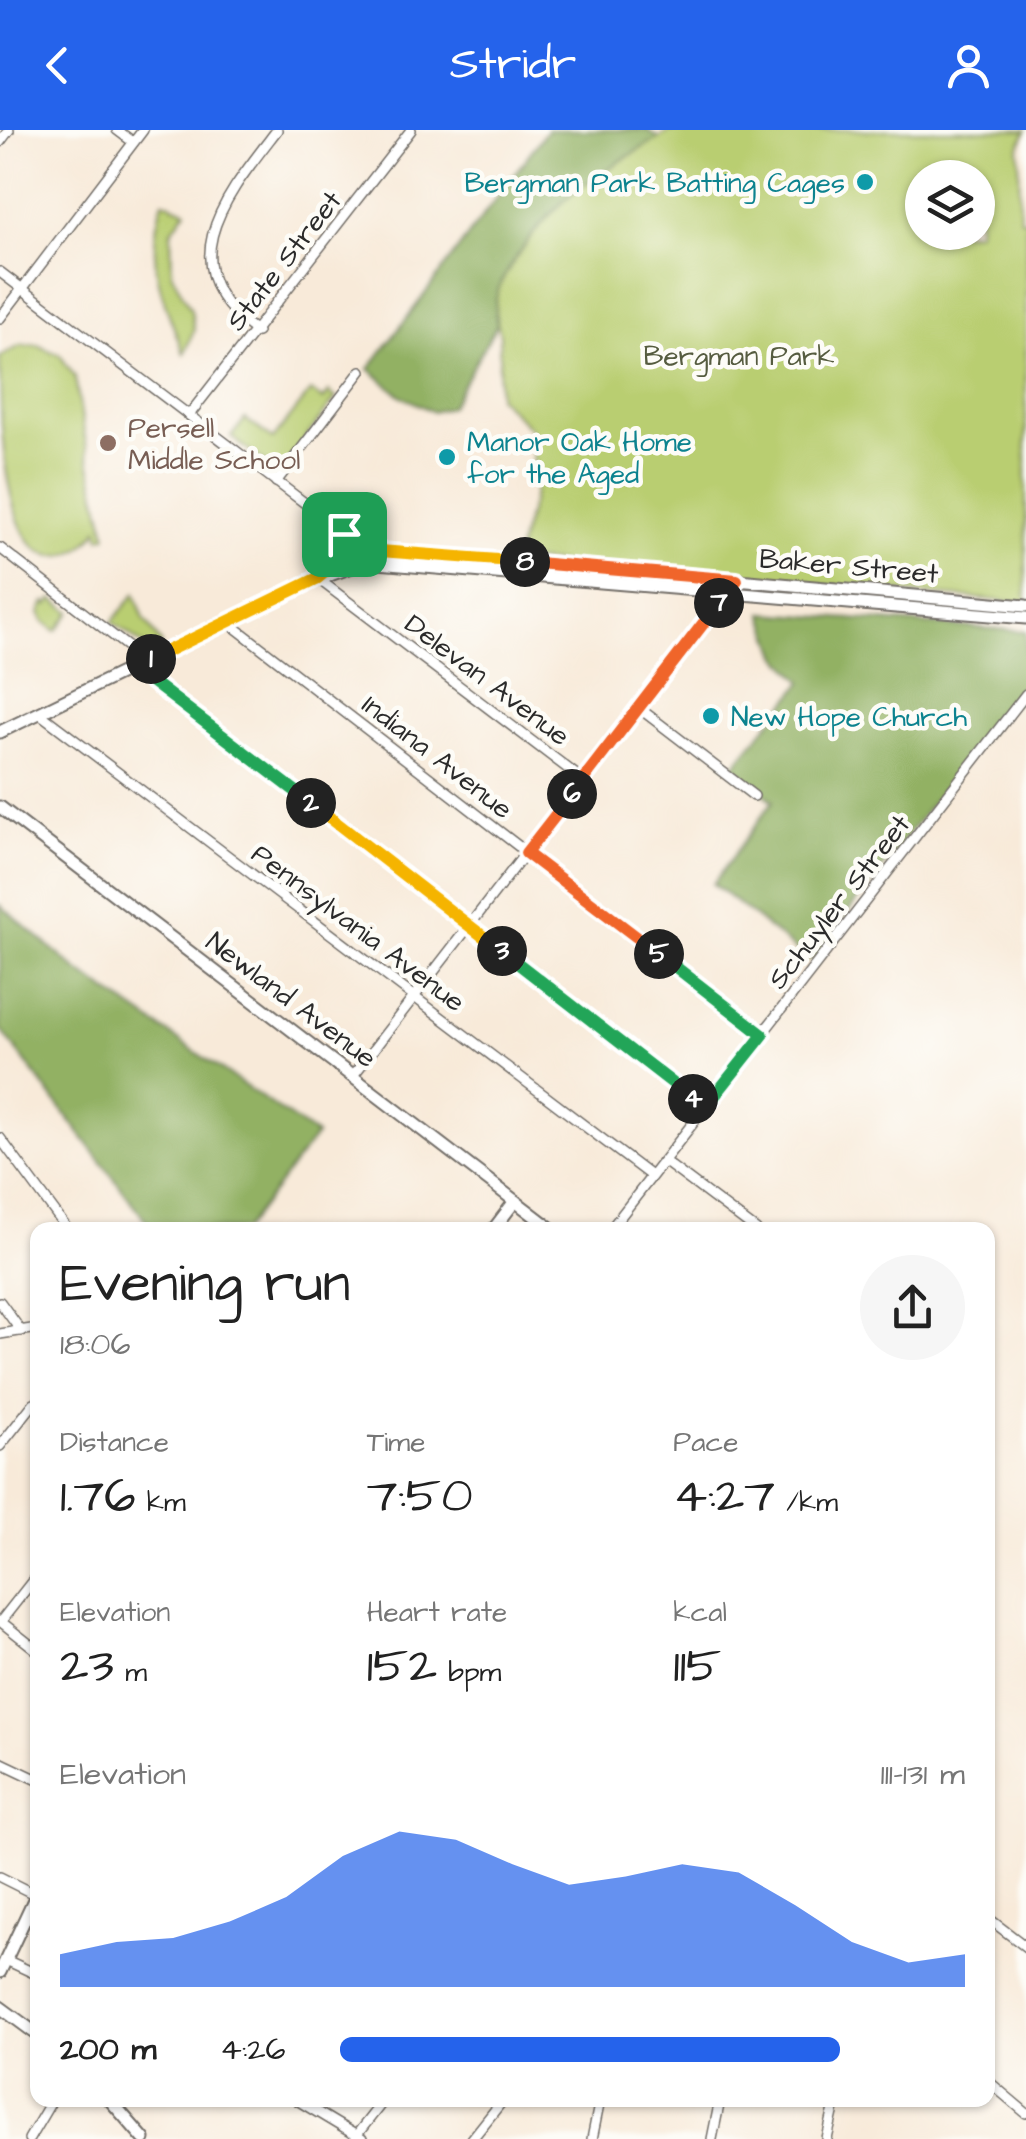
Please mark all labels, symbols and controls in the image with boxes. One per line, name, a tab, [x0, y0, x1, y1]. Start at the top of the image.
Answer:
text: Stridr	[450, 34, 576, 96]
icon: back	[30, 38, 85, 93]
icon: person	[941, 38, 996, 93]
map controls	[905, 160, 995, 250]
button: layers	[905, 160, 995, 250]
place label: Bergman Park Batting Cages	[464, 164, 845, 204]
marker: Bergman Park Batting Cages	[854, 171, 876, 193]
street label: State Street	[217, 182, 352, 339]
park label: Bergman Park	[644, 337, 834, 377]
place label: Persell Middle School	[128, 409, 300, 480]
place label: Manor Oak Home for the Aged	[467, 423, 692, 495]
marker: Persell Middle School	[97, 432, 119, 454]
marker: Manor Oak Home for the Aged	[436, 446, 458, 468]
pin	[302, 492, 387, 577]
icon: arrive	[317, 507, 372, 562]
pin: 8	[500, 537, 550, 587]
street label: Baker Street	[758, 539, 941, 594]
text: 8	[516, 542, 534, 581]
pin: 7	[694, 578, 744, 628]
text: 7	[710, 583, 728, 622]
street label: Delevan Avenue	[396, 605, 578, 755]
pin: 1	[126, 634, 176, 684]
text: 1	[149, 639, 153, 678]
street label: Indiana Avenue	[354, 686, 521, 828]
place label: New Hope Church	[731, 698, 967, 737]
marker: New Hope Church	[700, 705, 722, 727]
pin: 6	[547, 769, 597, 819]
text: 6	[563, 774, 581, 813]
pin: 2	[286, 778, 336, 828]
text: 2	[303, 783, 319, 822]
street label: Schuyler Street	[759, 806, 922, 999]
street label: Pennsylvania Avenue	[242, 835, 473, 1023]
street label: Newland Avenue	[198, 923, 385, 1077]
pin: 3	[477, 926, 527, 976]
pin: 5	[634, 929, 684, 979]
text: 3	[495, 931, 509, 970]
text: 5	[649, 934, 669, 973]
pin: 4	[668, 1074, 718, 1124]
text: 4	[683, 1079, 703, 1118]
text: Evening run	[60, 1246, 350, 1322]
button: share	[860, 1255, 965, 1360]
text: 18:06	[60, 1322, 130, 1367]
text: Distance	[60, 1423, 169, 1462]
text: Time	[367, 1423, 425, 1462]
text: Pace	[673, 1423, 738, 1462]
text: 1.76	[60, 1462, 136, 1531]
text: 7:50	[367, 1462, 473, 1531]
text: 4:27	[673, 1462, 775, 1531]
text: km	[136, 1483, 186, 1522]
text: /km	[775, 1483, 838, 1522]
text: Elevation	[60, 1593, 170, 1632]
text: Heart rate	[367, 1593, 507, 1632]
text: kcal	[673, 1593, 727, 1632]
text: 23	[60, 1632, 114, 1701]
text: 152	[367, 1632, 437, 1701]
text: 115	[673, 1632, 722, 1701]
text: m	[114, 1653, 147, 1692]
text: bpm	[437, 1653, 501, 1692]
text: Elevation	[60, 1752, 186, 1797]
text: 111–131 m	[881, 1752, 965, 1797]
text: 200 m	[60, 2027, 156, 2072]
text: 4:26	[220, 2027, 286, 2072]

